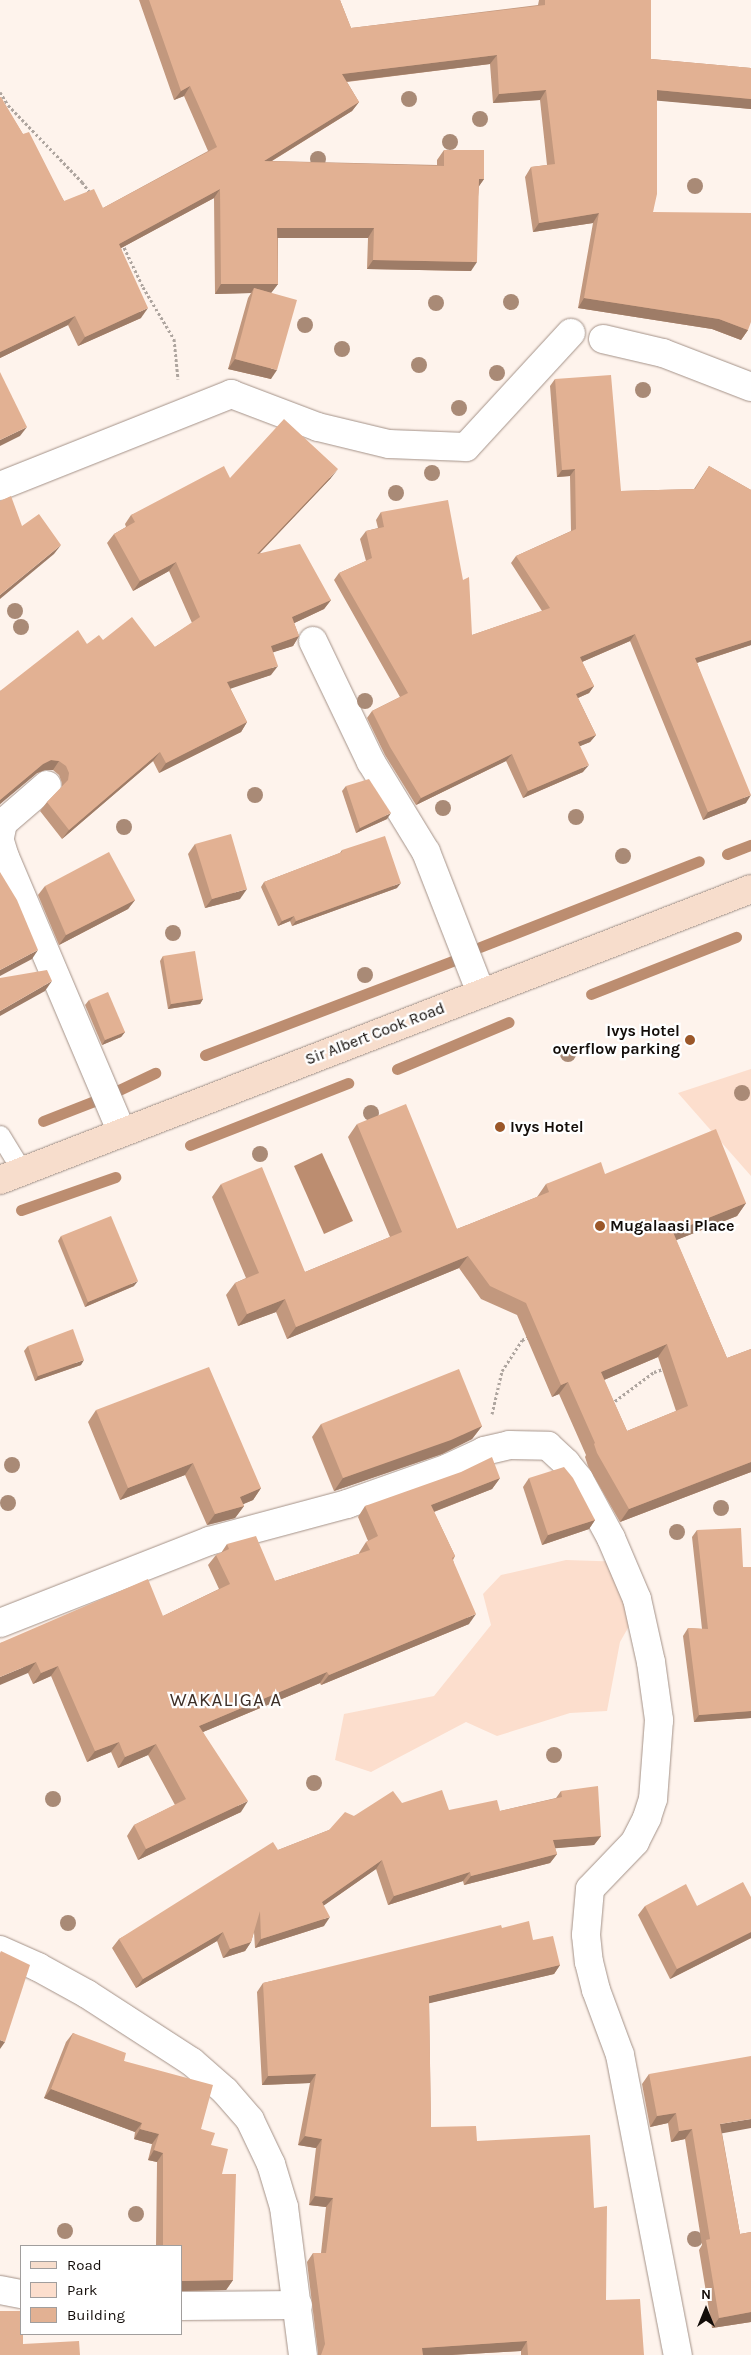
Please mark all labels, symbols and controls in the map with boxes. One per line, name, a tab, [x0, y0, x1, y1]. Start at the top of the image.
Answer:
street label: Sir Albert Cook Road	[303, 999, 447, 1069]
place label: Ivys Hotel overflow parking	[553, 1021, 680, 1059]
marker: Ivys Hotel overflow parking	[684, 1034, 696, 1046]
place label: Ivys Hotel	[510, 1117, 584, 1137]
marker: Ivys Hotel	[494, 1121, 506, 1133]
place label: Mugalaasi Place	[610, 1216, 734, 1236]
marker: Mugalaasi Place	[594, 1220, 606, 1232]
district label: WAKALIGA A	[168, 1690, 284, 1712]
legend	[20, 2245, 182, 2335]
text: Road	[67, 2256, 102, 2274]
text: Park	[67, 2281, 97, 2299]
north arrow	[681, 2285, 731, 2335]
text: N	[701, 2286, 711, 2303]
text: Building	[67, 2306, 125, 2324]

